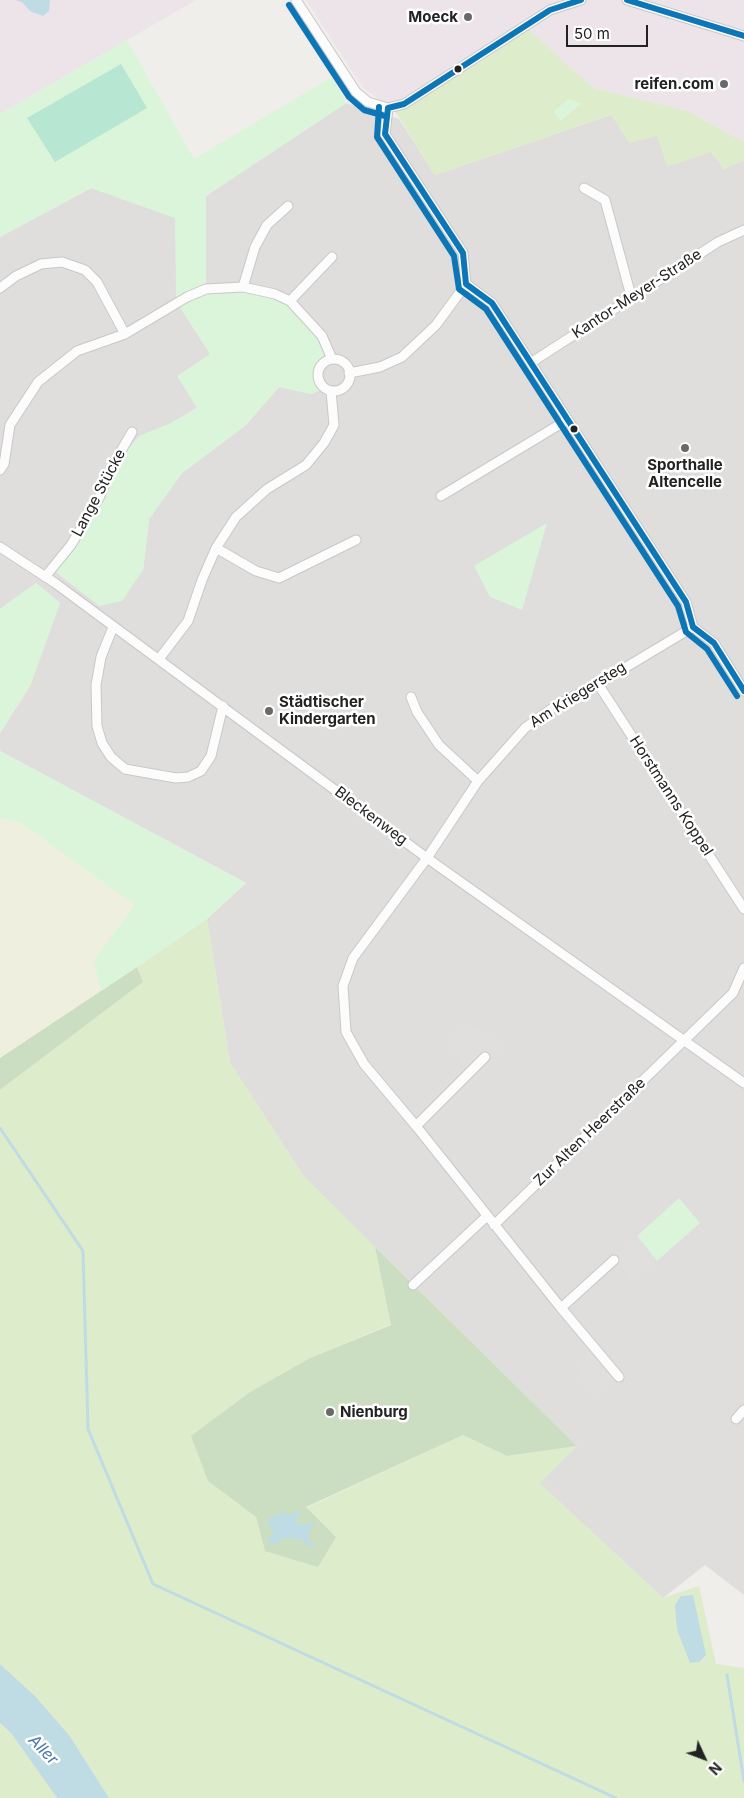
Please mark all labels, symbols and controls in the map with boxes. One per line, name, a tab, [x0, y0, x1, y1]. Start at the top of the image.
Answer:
place label: Moeck	[408, 8, 458, 26]
marker: Moeck	[462, 11, 474, 23]
scale bar	[569, 15, 652, 47]
text: 50 m	[574, 24, 610, 43]
unlabelled marker	[453, 64, 463, 74]
place label: reifen.com	[635, 75, 714, 93]
marker: reifen.com	[718, 78, 730, 90]
street label: Kantor-Meyer-Straße	[569, 245, 705, 343]
unlabelled marker	[569, 424, 579, 434]
marker: Sporthalle Altencelle	[679, 442, 691, 454]
street label: Lange Stücke	[68, 446, 130, 540]
place label: Sporthalle Altencelle	[647, 456, 723, 491]
street label: Am Kriegersteg	[526, 658, 630, 732]
place label: Städtischer Kindergarten	[279, 693, 376, 728]
marker: Städtischer Kindergarten	[263, 705, 275, 717]
street label: Horstmanns Koppel	[626, 733, 716, 859]
street label: Bleckenweg	[331, 783, 411, 849]
street label: Zur Alten Heerstraße	[530, 1074, 650, 1190]
place label: Nienburg	[340, 1403, 408, 1421]
marker: Nienburg	[324, 1406, 336, 1418]
water label: Aller	[24, 1731, 62, 1769]
north arrow	[679, 1733, 729, 1783]
text: N	[705, 1759, 725, 1778]

